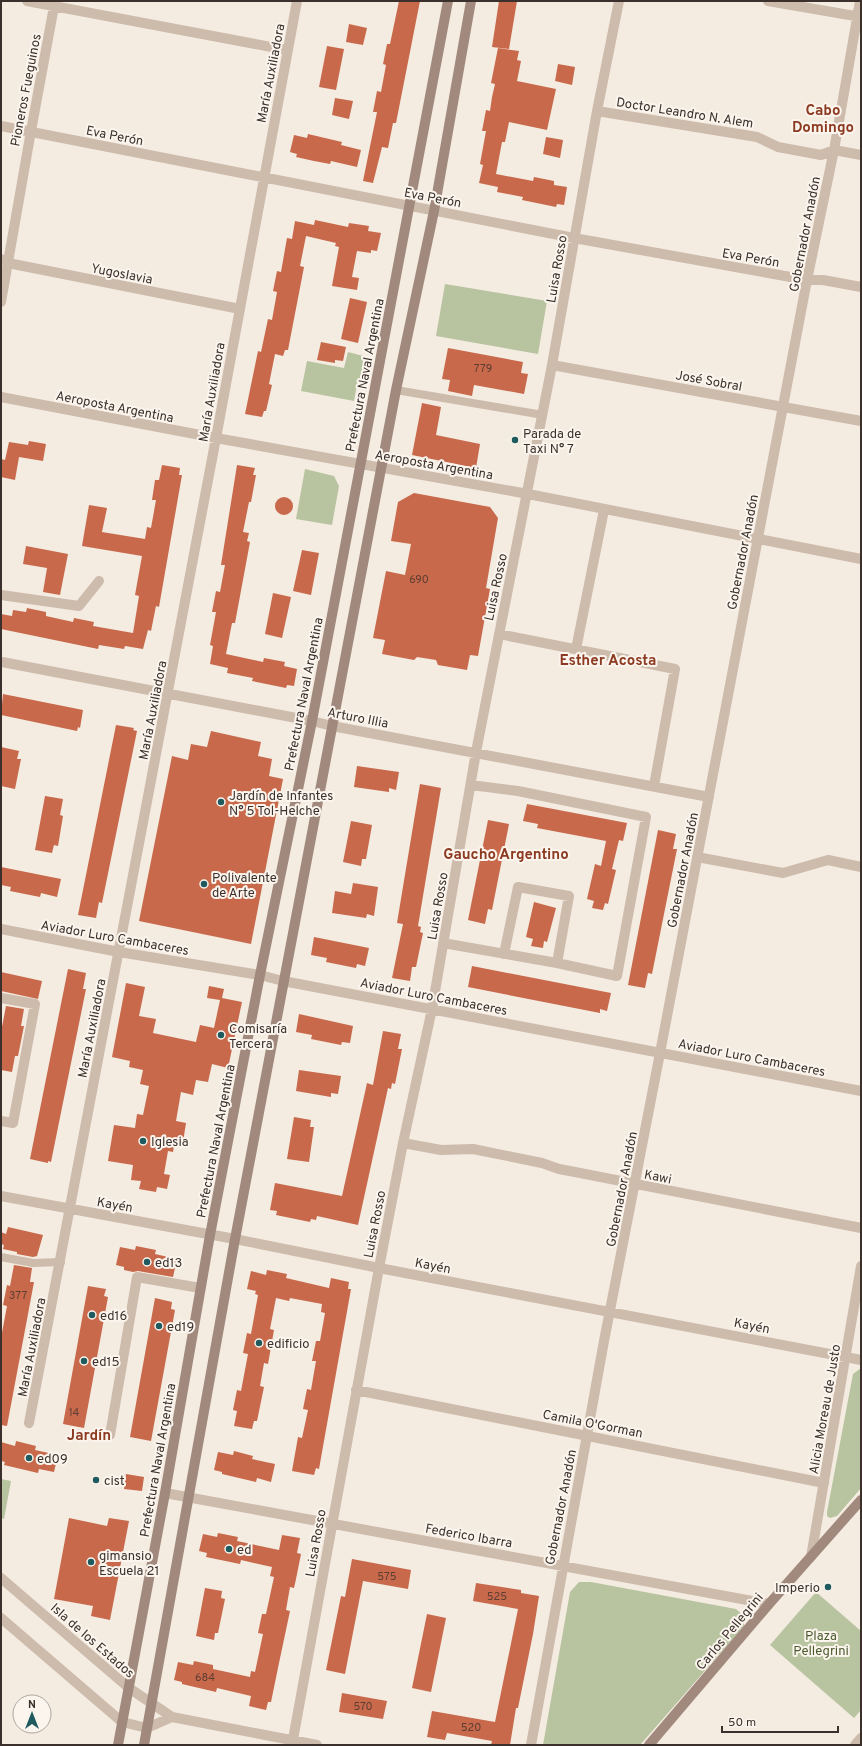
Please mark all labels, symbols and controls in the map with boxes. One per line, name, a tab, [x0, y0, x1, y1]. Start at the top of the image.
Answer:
street label: María Auxiliadora	[254, 22, 289, 124]
street label: Pioneros Fueguinos	[8, 33, 46, 148]
street label: Doctor Leandro N. Alem	[615, 95, 754, 133]
district label: Cabo Domingo	[792, 102, 854, 138]
street label: Eva Perón	[85, 124, 145, 150]
street label: Gobernador Anadón	[787, 175, 825, 294]
street label: Eva Perón	[403, 186, 463, 212]
street label: Luisa Rosso	[544, 234, 572, 304]
street label: Eva Perón	[721, 246, 781, 272]
street label: Yugoslavia	[90, 261, 154, 289]
street label: Prefectura Naval Argentina	[343, 297, 389, 453]
street label: María Auxiliadora	[196, 341, 230, 443]
house number: 779	[474, 362, 492, 376]
street label: José Sobral	[674, 368, 743, 396]
street label: Aeroposta Argentina	[54, 389, 175, 427]
place label: Parada de Taxi N° 7	[523, 427, 581, 458]
marker: Parada de Taxi N° 7	[510, 435, 520, 445]
street label: Aeroposta Argentina	[373, 448, 494, 484]
street label: Gobernador Anadón	[725, 493, 763, 612]
street label: Luisa Rosso	[482, 552, 512, 623]
house number: 690	[409, 573, 429, 587]
street label: Prefectura Naval Argentina	[282, 616, 328, 772]
district label: Esther Acosta	[560, 652, 656, 671]
street label: María Auxiliadora	[136, 659, 171, 761]
street label: Arturo Illia	[326, 705, 389, 733]
place label: Jardín de Infantes N° 5 Tol-Helche	[229, 789, 333, 820]
marker: Jardín de Infantes N° 5 Tol-Helche	[216, 797, 226, 807]
street label: Gobernador Anadón	[665, 811, 703, 930]
district label: Gaucho Argentino	[443, 846, 569, 865]
place label: Polivalente de Arte	[212, 871, 277, 902]
street label: Luisa Rosso	[425, 871, 453, 941]
marker: Polivalente de Arte	[199, 879, 209, 889]
street label: Aviador Luro Cambaceres	[39, 918, 190, 960]
street label: Aviador Luro Cambaceres	[359, 976, 509, 1020]
street label: María Auxiliadora	[75, 977, 110, 1079]
place label: Comisaría Tercera	[229, 1022, 287, 1053]
marker: Comisaría Tercera	[216, 1030, 226, 1040]
street label: Aviador Luro Cambaceres	[677, 1037, 827, 1081]
street label: Prefectura Naval Argentina	[194, 1063, 240, 1219]
street label: Gobernador Anadón	[604, 1130, 642, 1249]
place label: Iglesia	[151, 1135, 189, 1151]
marker: Iglesia	[138, 1136, 148, 1146]
street label: Kawi	[642, 1167, 673, 1188]
street label: Luisa Rosso	[362, 1189, 390, 1260]
street label: Kayén	[95, 1195, 134, 1217]
place label: ed13	[155, 1256, 182, 1272]
street label: Kayén	[413, 1256, 452, 1278]
marker: ed13	[142, 1257, 152, 1267]
house number: 377	[9, 1289, 27, 1303]
street label: María Auxiliadora	[15, 1296, 50, 1398]
place label: ed16	[100, 1309, 127, 1325]
marker: ed16	[87, 1310, 97, 1320]
street label: Kayén	[732, 1316, 771, 1338]
place label: ed19	[167, 1320, 194, 1336]
marker: ed19	[154, 1321, 164, 1331]
place label: edificio	[267, 1337, 310, 1353]
marker: edificio	[254, 1338, 264, 1348]
street label: Alicia Moreau de Justo	[807, 1343, 845, 1476]
place label: ed15	[92, 1355, 119, 1371]
marker: ed15	[79, 1356, 89, 1366]
street label: Prefectura Naval Argentina	[138, 1382, 180, 1539]
house number: 14	[69, 1406, 80, 1420]
street label: Camila O'Gorman	[541, 1407, 644, 1443]
district label: Jardín	[67, 1427, 111, 1446]
street label: Gobernador Anadón	[543, 1448, 581, 1567]
place label: ed09	[37, 1452, 68, 1468]
marker: ed09	[24, 1453, 34, 1463]
place label: cist	[104, 1474, 125, 1490]
marker: cist	[91, 1475, 101, 1485]
street label: Luisa Rosso	[303, 1508, 331, 1578]
street label: Federico Ibarra	[424, 1521, 513, 1552]
place label: ed	[237, 1543, 252, 1559]
marker: ed	[224, 1544, 234, 1554]
place label: gimansio Escuela 21	[99, 1549, 159, 1580]
marker: gimansio Escuela 21	[86, 1557, 96, 1567]
house number: 575	[377, 1570, 397, 1584]
place label: Imperio	[775, 1581, 820, 1597]
marker: Imperio	[823, 1582, 833, 1592]
house number: 525	[487, 1590, 507, 1604]
street label: Carlos Pellegrini	[694, 1590, 767, 1674]
street label: Isla de los Estados	[47, 1601, 137, 1682]
park label: Plaza Pellegrini	[793, 1629, 849, 1660]
house number: 684	[195, 1671, 215, 1685]
north arrow	[12, 1694, 52, 1734]
text: N	[28, 1698, 36, 1712]
house number: 570	[353, 1700, 373, 1714]
scale bar	[722, 1708, 838, 1734]
text: 50 m	[728, 1715, 756, 1731]
house number: 520	[461, 1721, 481, 1735]

